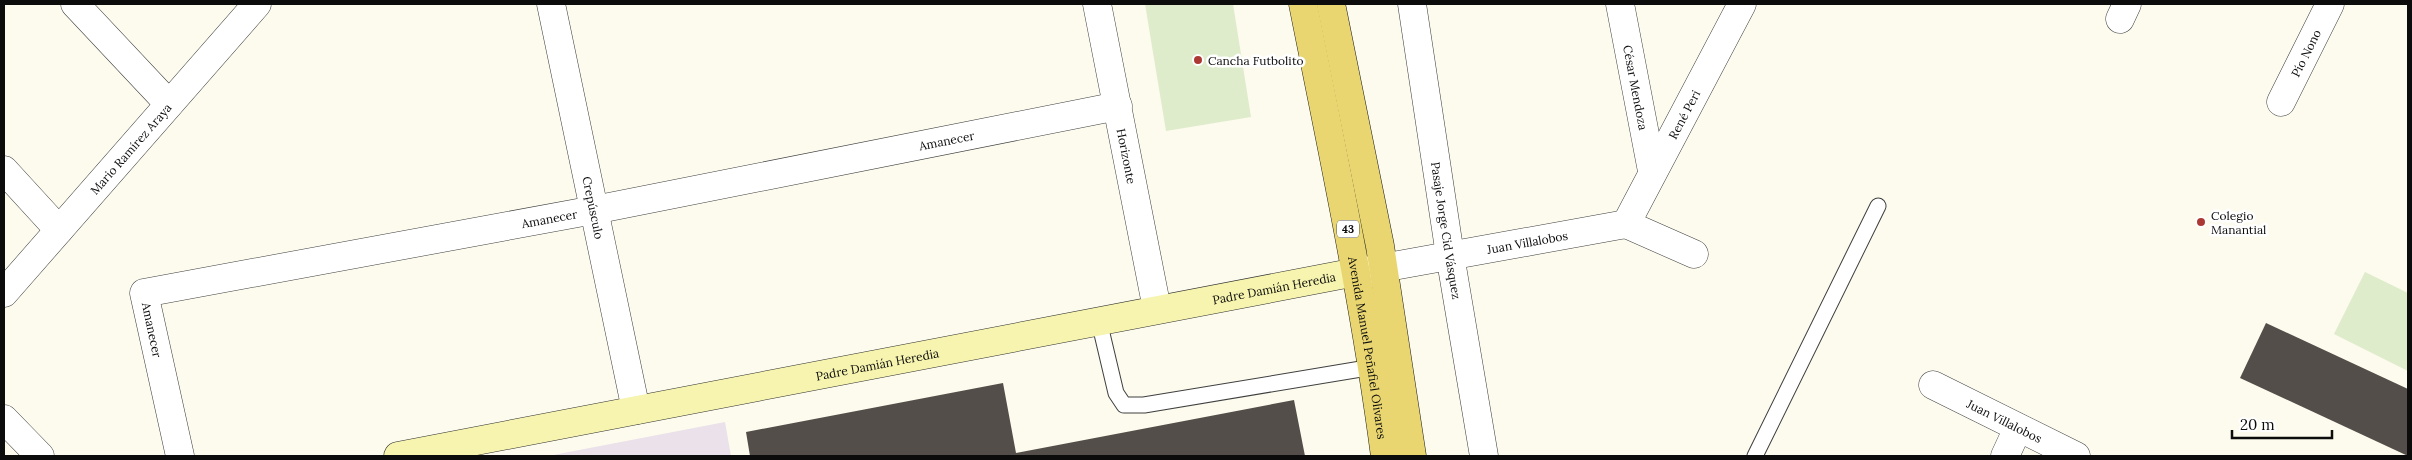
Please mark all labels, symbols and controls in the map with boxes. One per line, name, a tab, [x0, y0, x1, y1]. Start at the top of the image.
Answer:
street label: Pío Nono	[2287, 27, 2324, 79]
street label: César Mendoza	[1621, 44, 1651, 131]
place label: Cancha Futbolito	[1208, 53, 1304, 68]
marker: Cancha Futbolito	[1192, 54, 1204, 66]
street label: René Peri	[1665, 87, 1703, 141]
street label: Mario Ramírez Araya	[87, 100, 174, 197]
street label: Amanecer	[917, 127, 976, 153]
street label: Horizonte	[1114, 127, 1140, 186]
street label: Pasaje Jorge Cid Vásquez	[1428, 161, 1465, 300]
street label: Crepúsculo	[580, 175, 608, 240]
street label: Amanecer	[519, 206, 579, 231]
place label: Colegio Manantial	[2211, 208, 2266, 237]
marker: Colegio Manantial	[2195, 216, 2207, 228]
road number: 43	[1337, 220, 1359, 238]
street label: Juan Villalobos	[1485, 227, 1569, 257]
street label: Avenida Manuel Peñafiel Olivares	[1345, 254, 1390, 441]
street label: Padre Damián Heredia	[1211, 269, 1337, 307]
street label: Amanecer	[139, 300, 165, 360]
street label: Padre Damián Heredia	[814, 345, 940, 383]
street label: Juan Villalobos	[1964, 395, 2045, 446]
scale bar	[2232, 408, 2332, 440]
text: 20 m	[2240, 415, 2275, 434]

